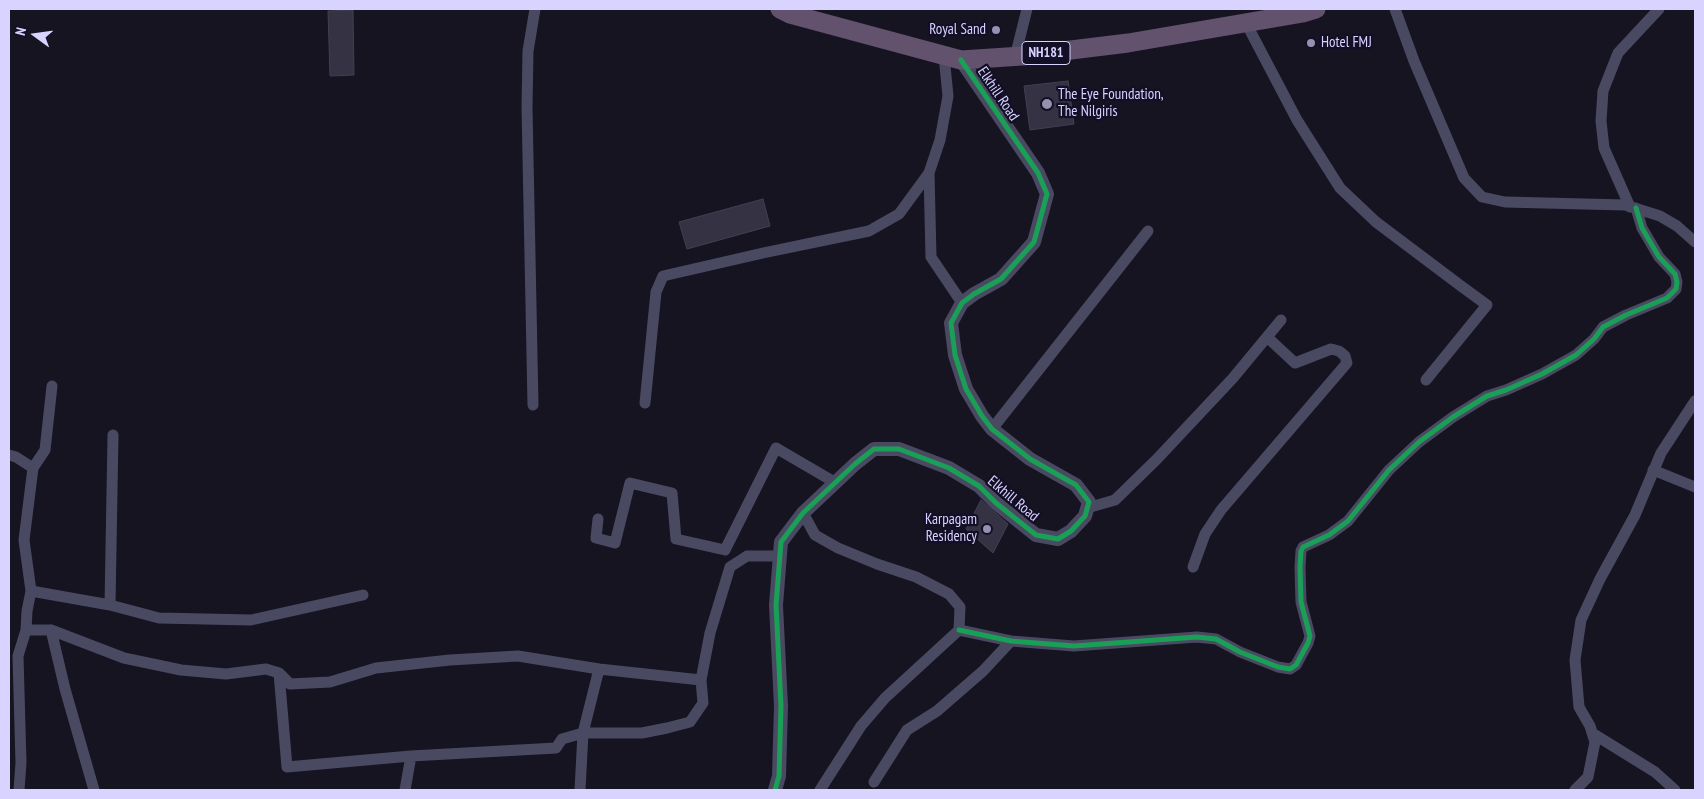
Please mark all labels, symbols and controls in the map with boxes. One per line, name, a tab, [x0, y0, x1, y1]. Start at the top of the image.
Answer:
north arrow	[10, 10, 60, 60]
place label: Royal Sand	[929, 21, 986, 39]
marker: Royal Sand	[990, 24, 1002, 36]
text: N	[11, 26, 30, 37]
place label: Hotel FMJ	[1321, 34, 1372, 52]
marker: Hotel FMJ	[1305, 37, 1317, 49]
road number: NH181	[1022, 42, 1070, 64]
street label: Elkhill Road	[973, 64, 1023, 124]
place label: The Eye Foundation, The Nilgiris	[1058, 86, 1164, 121]
marker: The Eye Foundation, The Nilgiris	[1040, 97, 1054, 111]
street label: Elkhill Road	[984, 472, 1042, 526]
place label: Karpagam Residency	[925, 511, 977, 546]
marker: Karpagam Residency	[981, 523, 993, 535]

